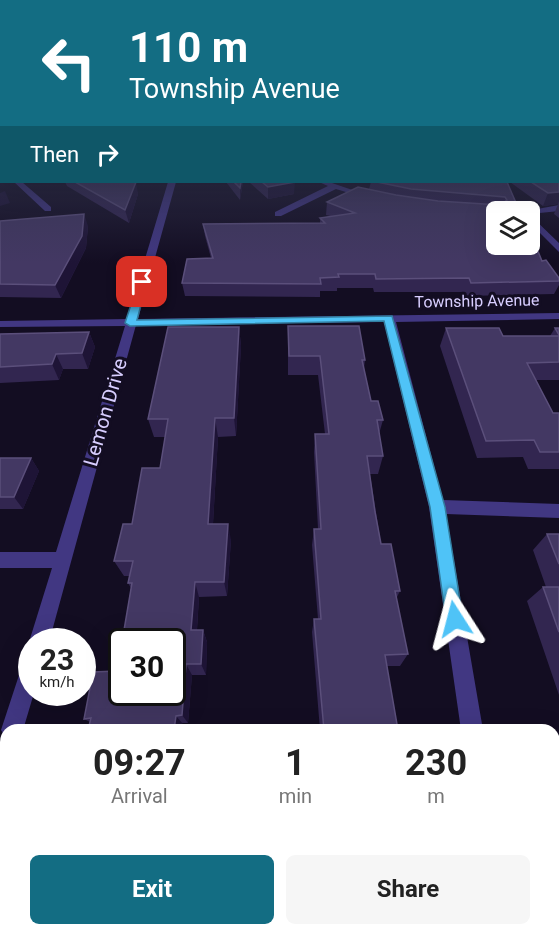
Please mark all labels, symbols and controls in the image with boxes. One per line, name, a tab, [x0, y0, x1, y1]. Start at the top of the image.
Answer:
text: 110 m	[129, 23, 248, 72]
icon: left	[30, 24, 108, 102]
text: Township Avenue	[129, 73, 340, 105]
icon: right	[91, 138, 124, 171]
text: Then	[30, 142, 79, 167]
map controls	[486, 201, 540, 255]
button: layers	[486, 201, 540, 255]
pin	[116, 256, 167, 307]
icon: arrive	[125, 265, 158, 298]
street label: Township Avenue	[414, 290, 540, 312]
street label: Lemon Drive	[78, 355, 132, 469]
position arrow	[423, 587, 487, 651]
speed limit sign: 30	[108, 628, 186, 706]
text: 23	[40, 642, 74, 677]
text: km/h	[39, 673, 75, 691]
text: 09:27	[93, 742, 186, 784]
text: 1	[285, 742, 306, 784]
text: 230	[405, 742, 467, 784]
text: Arrival	[111, 784, 168, 808]
text: min	[279, 784, 312, 808]
text: m	[427, 784, 445, 808]
button: Exit	[30, 855, 274, 924]
button: Share	[286, 855, 530, 924]

